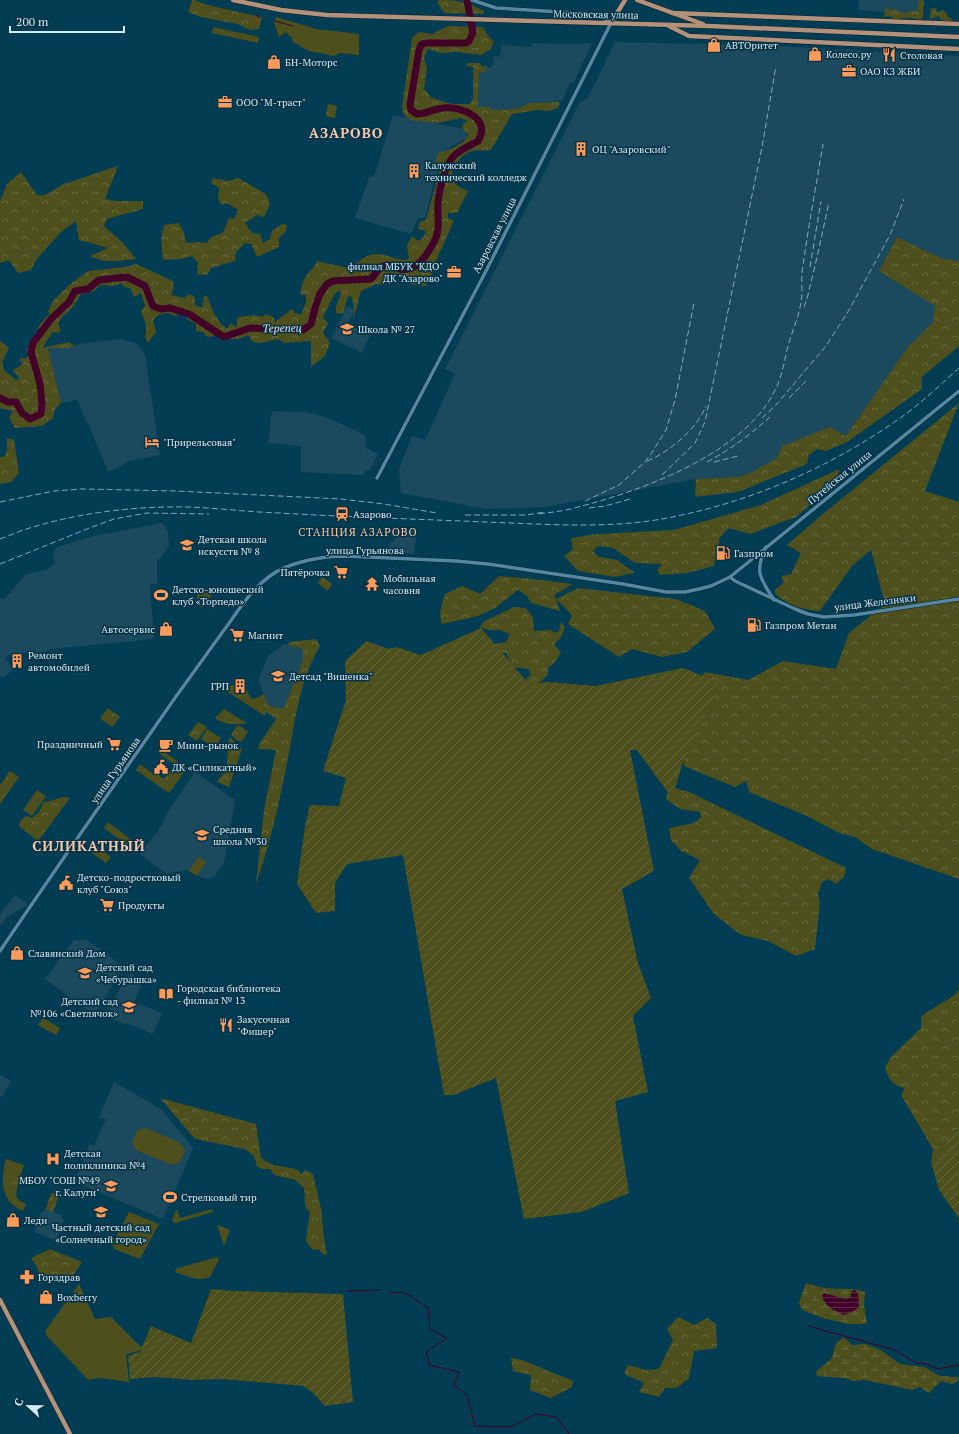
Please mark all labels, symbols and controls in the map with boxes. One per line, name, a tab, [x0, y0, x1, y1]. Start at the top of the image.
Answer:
street label: Московская улица	[553, 7, 639, 22]
scale bar	[10, 8, 124, 34]
text: 200 m	[16, 14, 49, 29]
shop icon: АВТОритет	[706, 37, 722, 53]
place label: АВТОритет	[725, 39, 778, 52]
shop icon: Колесо.ру	[807, 46, 823, 62]
restaurant icon: Столовая	[881, 47, 897, 63]
place label: Колесо.ру	[826, 48, 872, 61]
place label: Столовая	[900, 49, 943, 62]
shop icon: БН-Моторс	[266, 54, 282, 70]
place label: БН-Моторс	[285, 56, 338, 69]
office icon: ОАО КЗ ЖБИ	[841, 63, 857, 79]
place label: ОАО КЗ ЖБИ	[860, 65, 921, 78]
office icon: ООО "М-траст"	[217, 94, 233, 110]
place label: ООО "М-траст"	[236, 96, 306, 109]
district label: АЗАРОВО	[309, 123, 383, 142]
building icon: ОЦ "Азаровский"	[573, 141, 589, 157]
place label: ОЦ "Азаровский"	[592, 143, 671, 156]
place label: Калужский технический колледж	[425, 159, 528, 184]
building icon: Калужский технический колледж	[406, 163, 422, 179]
street label: Азаровская улица	[470, 195, 519, 275]
place label: филиал МБУК "КДО" ДК "Азарово"	[347, 260, 443, 285]
office icon: филиал МБУК "КДО" ДК "Азарово"	[446, 264, 462, 280]
water label: Терепец	[262, 321, 302, 335]
school or university icon: Школа № 27	[339, 321, 355, 337]
place label: Школа № 27	[358, 323, 415, 336]
hotel icon: "Прирельсовая"	[144, 434, 160, 450]
place label: "Прирельсовая"	[163, 436, 236, 449]
street label: Путейская улица	[805, 448, 874, 507]
station icon: Азарово	[334, 506, 350, 522]
place label: Азарово	[353, 508, 392, 521]
district label: СТАНЦИЯ АЗАРОВО	[298, 525, 418, 539]
place label: Детская школа искусств № 8	[198, 533, 267, 558]
school or university icon: Детская школа искусств № 8	[179, 537, 195, 553]
street label: улица Гурьянова	[325, 544, 404, 557]
fuel station icon: Газпром	[715, 545, 731, 561]
place label: Газпром	[734, 547, 774, 560]
supermarket icon: Пятёрочка	[333, 564, 349, 580]
place label: Пятёрочка	[280, 566, 330, 579]
place label: Мобильная часовня	[383, 572, 436, 597]
temple icon: Мобильная часовня	[364, 576, 380, 592]
place label: Детско-юношеский клуб «Торпедо»	[172, 583, 264, 608]
sports icon: Детско-юношеский клуб «Торпедо»	[153, 587, 169, 603]
street label: улица Железняки	[833, 591, 917, 614]
fuel station icon: Газпром Метан	[746, 617, 762, 633]
place label: Газпром Метан	[765, 619, 837, 632]
shop icon: Автосервис	[158, 621, 174, 637]
place label: Автосервис	[101, 623, 155, 636]
supermarket icon: Магнит	[229, 627, 245, 643]
place label: Магнит	[248, 629, 283, 642]
place label: Ремонт автомобилей	[28, 649, 90, 674]
building icon: Ремонт автомобилей	[9, 653, 25, 669]
school or university icon: Детсад "Вишенка"	[270, 668, 286, 684]
place label: Детсад "Вишенка"	[289, 670, 373, 683]
building icon: ГРП	[232, 678, 248, 694]
place label: ГРП	[211, 680, 229, 693]
street label: улица Гурьянова	[87, 735, 143, 807]
supermarket icon: Праздничный	[106, 736, 122, 752]
cafe icon: Мини-рынок	[158, 737, 174, 753]
place label: Праздничный	[37, 738, 103, 751]
place label: Мини-рынок	[177, 739, 239, 752]
public building icon: ДК «Силикатный»	[153, 759, 169, 775]
place label: ДК «Силикатный»	[172, 761, 257, 774]
place label: Средняя школа №30	[213, 823, 267, 848]
school or university icon: Средняя школа №30	[194, 827, 210, 843]
district label: СИЛИКАТНЫЙ	[32, 836, 146, 855]
place label: Детско-подростковый клуб "Союз"	[77, 871, 181, 896]
public building icon: Детско-подростковый клуб "Союз"	[58, 875, 74, 891]
supermarket icon: Продукты	[99, 897, 115, 913]
place label: Продукты	[118, 899, 165, 912]
shop icon: Славянский Дом	[9, 945, 25, 961]
place label: Славянский Дом	[28, 947, 106, 960]
place label: Детский сад «Чебурашка»	[96, 961, 157, 986]
school or university icon: Детский сад «Чебурашка»	[77, 965, 93, 981]
place label: Городская библиотека - филиал № 13	[177, 982, 281, 1007]
library icon: Городская библиотека - филиал № 13	[158, 986, 174, 1002]
place label: Детский сад №106 «Светлячок»	[30, 995, 118, 1020]
school or university icon: Детский сад №106 «Светлячок»	[121, 999, 137, 1015]
place label: Закусочная "Фишер"	[237, 1013, 290, 1038]
restaurant icon: Закусочная "Фишер"	[218, 1017, 234, 1033]
place label: Детская поликлиника №4	[64, 1147, 146, 1172]
hospital icon: Детская поликлиника №4	[45, 1151, 61, 1167]
place label: МБОУ "СОШ №49 г. Калуги"	[19, 1174, 100, 1199]
school or university icon: МБОУ "СОШ №49 г. Калуги"	[103, 1178, 119, 1194]
sports icon: Стрелковый тир	[162, 1189, 178, 1205]
place label: Стрелковый тир	[181, 1191, 257, 1204]
school or university icon: Частный детский сад «Солнечный город»	[93, 1204, 109, 1220]
shop icon: Леди	[5, 1212, 21, 1228]
place label: Леди	[23, 1214, 47, 1227]
place label: Частный детский сад «Солнечный город»	[52, 1221, 151, 1246]
pharmacy icon: Горздрав	[19, 1269, 35, 1285]
place label: Горздрав	[38, 1271, 80, 1284]
shop icon: Boxberry	[38, 1289, 54, 1305]
place label: Boxberry	[57, 1291, 98, 1304]
north arrow	[8, 1386, 48, 1426]
text: С	[11, 1396, 27, 1408]

